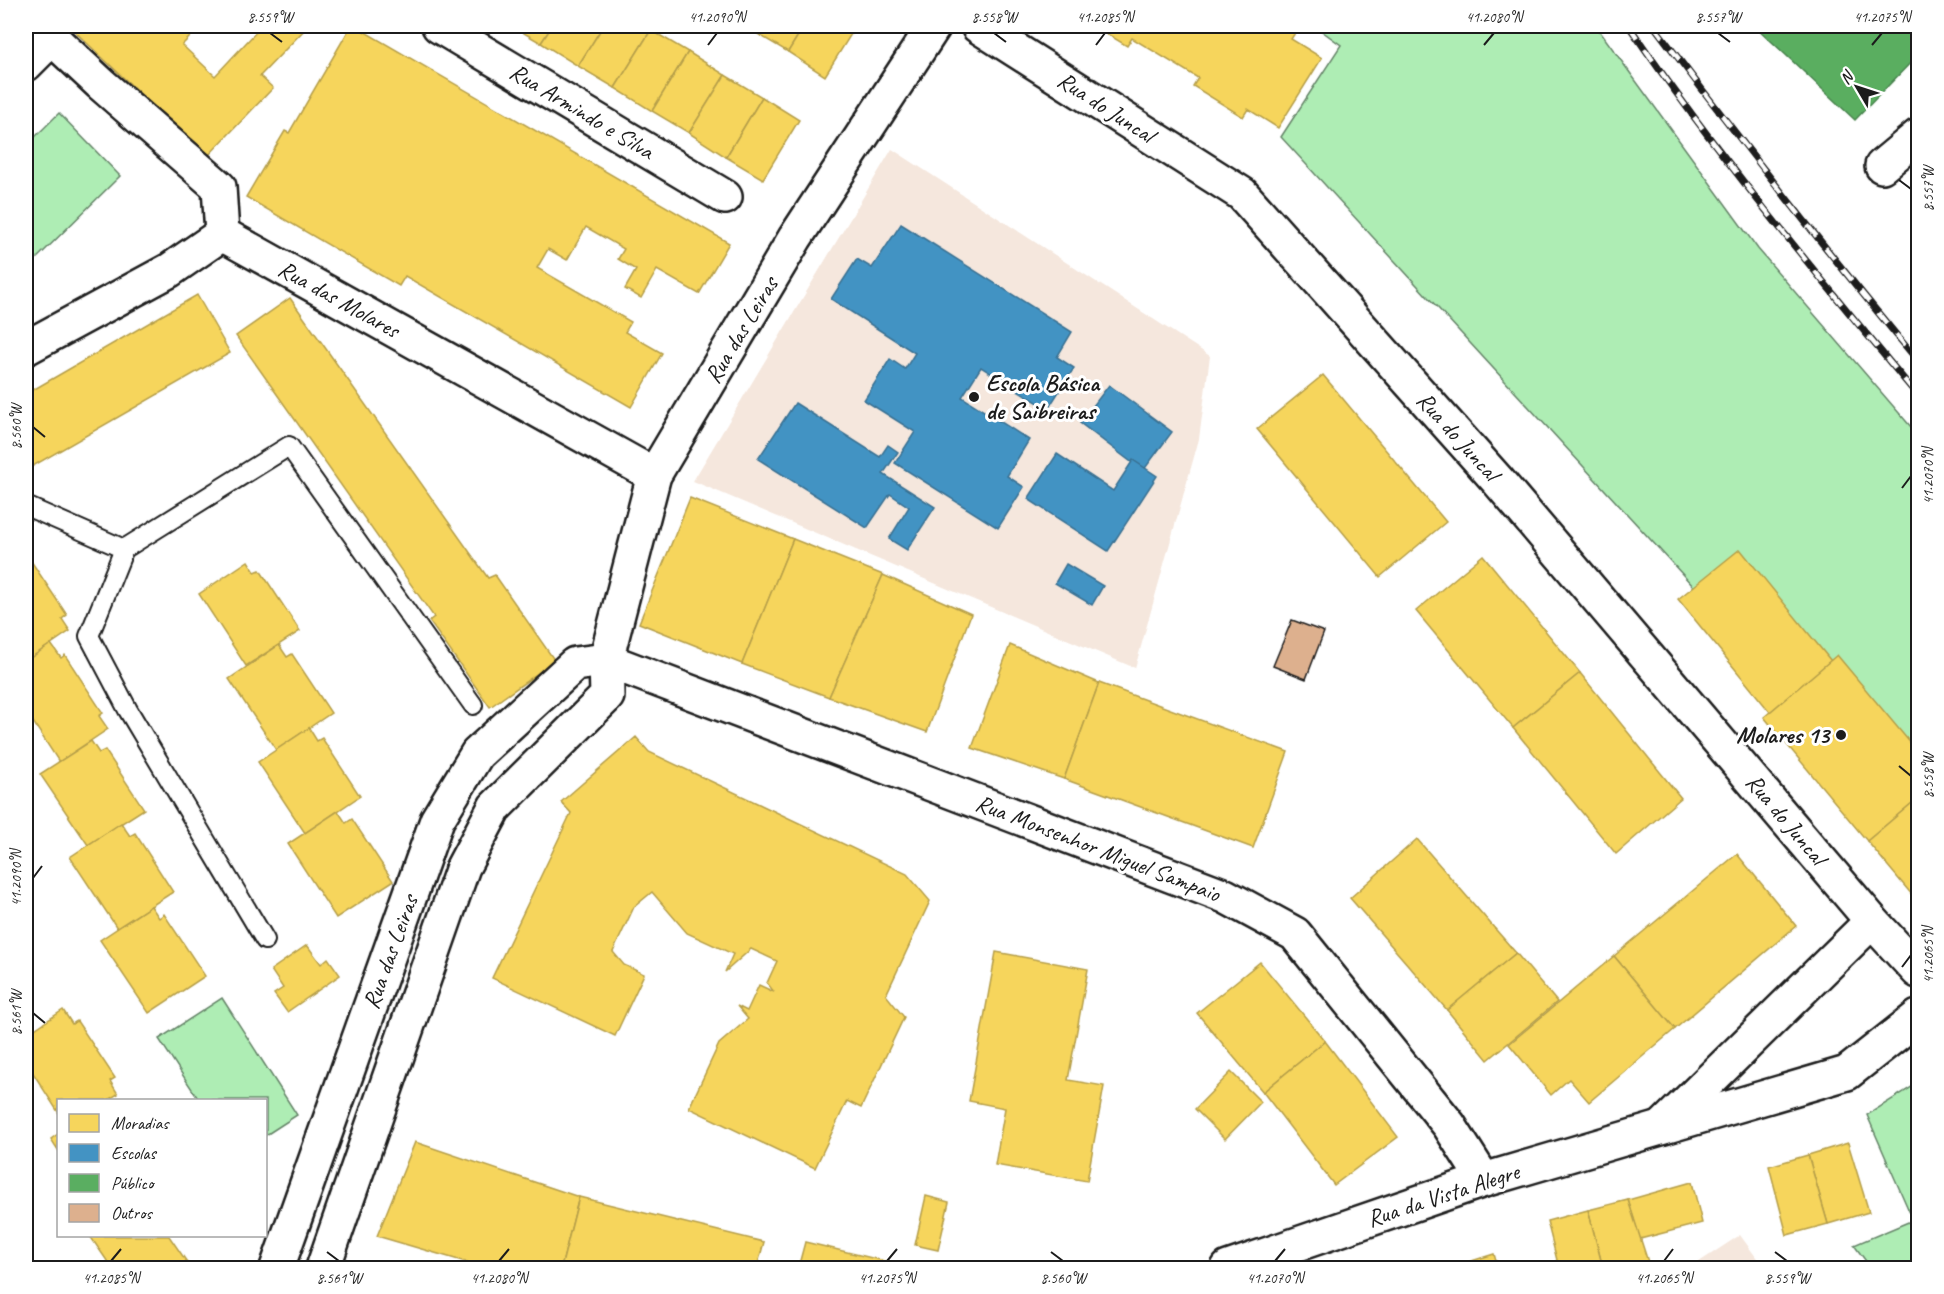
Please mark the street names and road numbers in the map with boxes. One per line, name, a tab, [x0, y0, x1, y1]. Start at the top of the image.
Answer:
street label: Rua Armindo e Silva	[504, 56, 661, 167]
street label: Rua do Juncal	[1052, 65, 1163, 152]
street label: Rua das Molares	[273, 253, 406, 345]
street label: Rua das Leiras	[698, 269, 786, 389]
street label: Rua do Juncal	[1410, 385, 1508, 490]
street label: Rua do Juncal	[1739, 767, 1835, 874]
street label: Rua Monsenhor Miguel Sampaio	[972, 788, 1226, 909]
street label: Rua das Leiras	[356, 888, 425, 1013]
street label: Rua da Vista Alegre	[1363, 1156, 1525, 1234]

